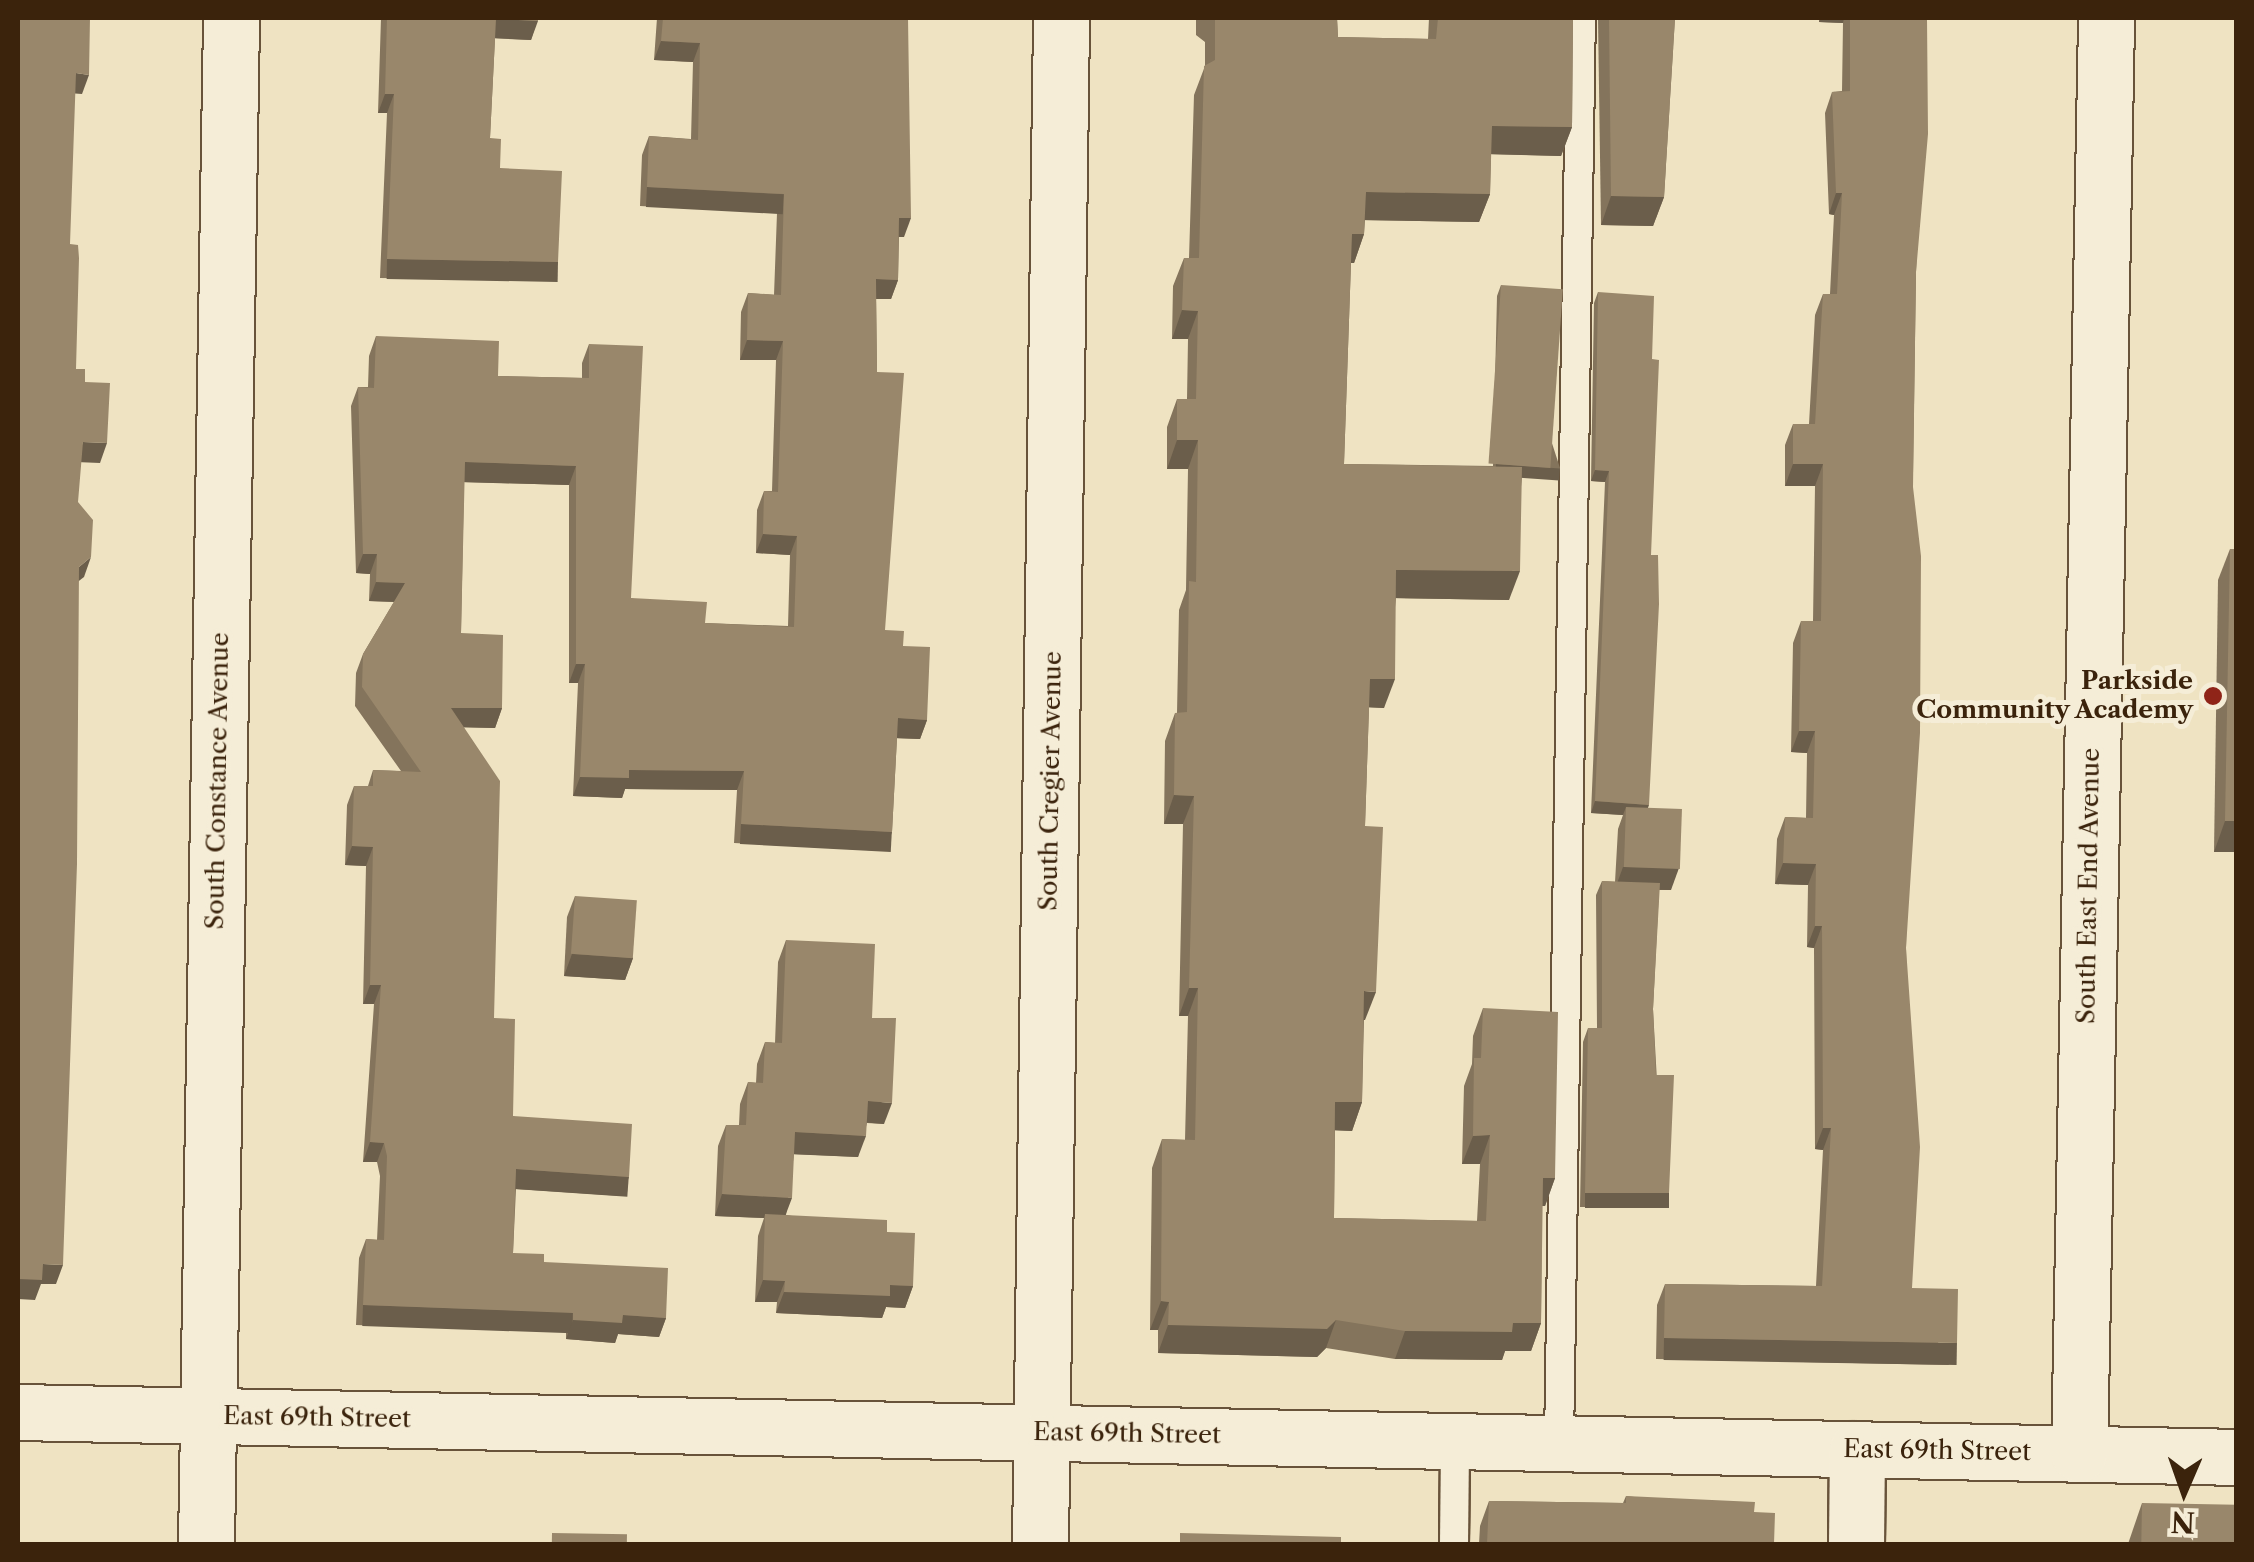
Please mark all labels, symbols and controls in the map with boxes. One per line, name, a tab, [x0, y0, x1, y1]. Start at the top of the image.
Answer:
street label: South Constance Avenue	[200, 632, 236, 930]
street label: South Cregier Avenue	[1034, 650, 1068, 912]
place label: Parkside Community Academy	[1915, 667, 2193, 726]
marker: Parkside Community Academy	[2202, 685, 2224, 707]
street label: South East End Avenue	[2072, 747, 2106, 1025]
street label: East 69th Street	[223, 1401, 411, 1435]
street label: East 69th Street	[1033, 1417, 1221, 1451]
street label: East 69th Street	[1843, 1434, 2031, 1468]
north arrow	[2134, 1442, 2234, 1542]
text: N	[2170, 1505, 2196, 1539]

